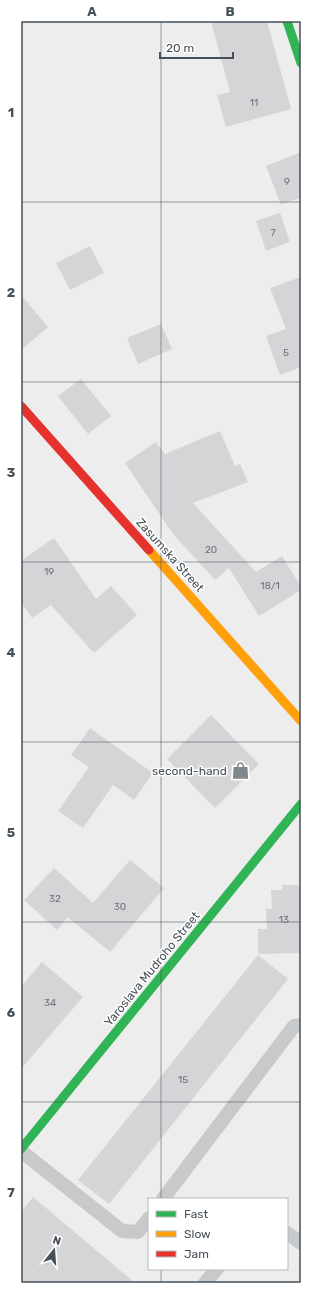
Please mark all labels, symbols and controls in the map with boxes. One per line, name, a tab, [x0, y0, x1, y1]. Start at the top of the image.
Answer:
text: A	[87, 4, 97, 19]
text: B	[225, 4, 235, 19]
scale bar	[160, 34, 233, 60]
text: 20 m	[166, 41, 194, 55]
house number: 11	[250, 97, 258, 109]
text: 1	[8, 105, 14, 120]
house number: 9	[284, 176, 290, 188]
house number: 7	[270, 227, 276, 239]
text: 2	[7, 285, 15, 300]
house number: 5	[283, 347, 289, 359]
text: 3	[7, 465, 16, 480]
street label: Zasumska Street	[133, 515, 207, 595]
house number: 20	[205, 544, 217, 556]
house number: 19	[44, 566, 54, 578]
house number: 18/1	[260, 580, 280, 592]
text: 4	[7, 645, 16, 660]
shop icon: second-hand	[230, 761, 250, 781]
place label: second-hand	[152, 764, 227, 778]
text: 5	[7, 825, 15, 840]
house number: 32	[49, 893, 61, 905]
house number: 30	[114, 901, 126, 913]
street label: Yaroslava Mudroho Street	[102, 909, 203, 1029]
house number: 13	[279, 914, 289, 926]
house number: 34	[44, 997, 56, 1009]
text: 6	[7, 1005, 16, 1020]
house number: 15	[178, 1074, 188, 1086]
text: 7	[7, 1185, 15, 1200]
legend	[148, 1198, 288, 1270]
text: Fast	[184, 1207, 208, 1221]
text: Slow	[184, 1227, 211, 1241]
north arrow	[34, 1230, 74, 1270]
text: N	[51, 1234, 63, 1248]
text: Jam	[184, 1247, 209, 1261]

